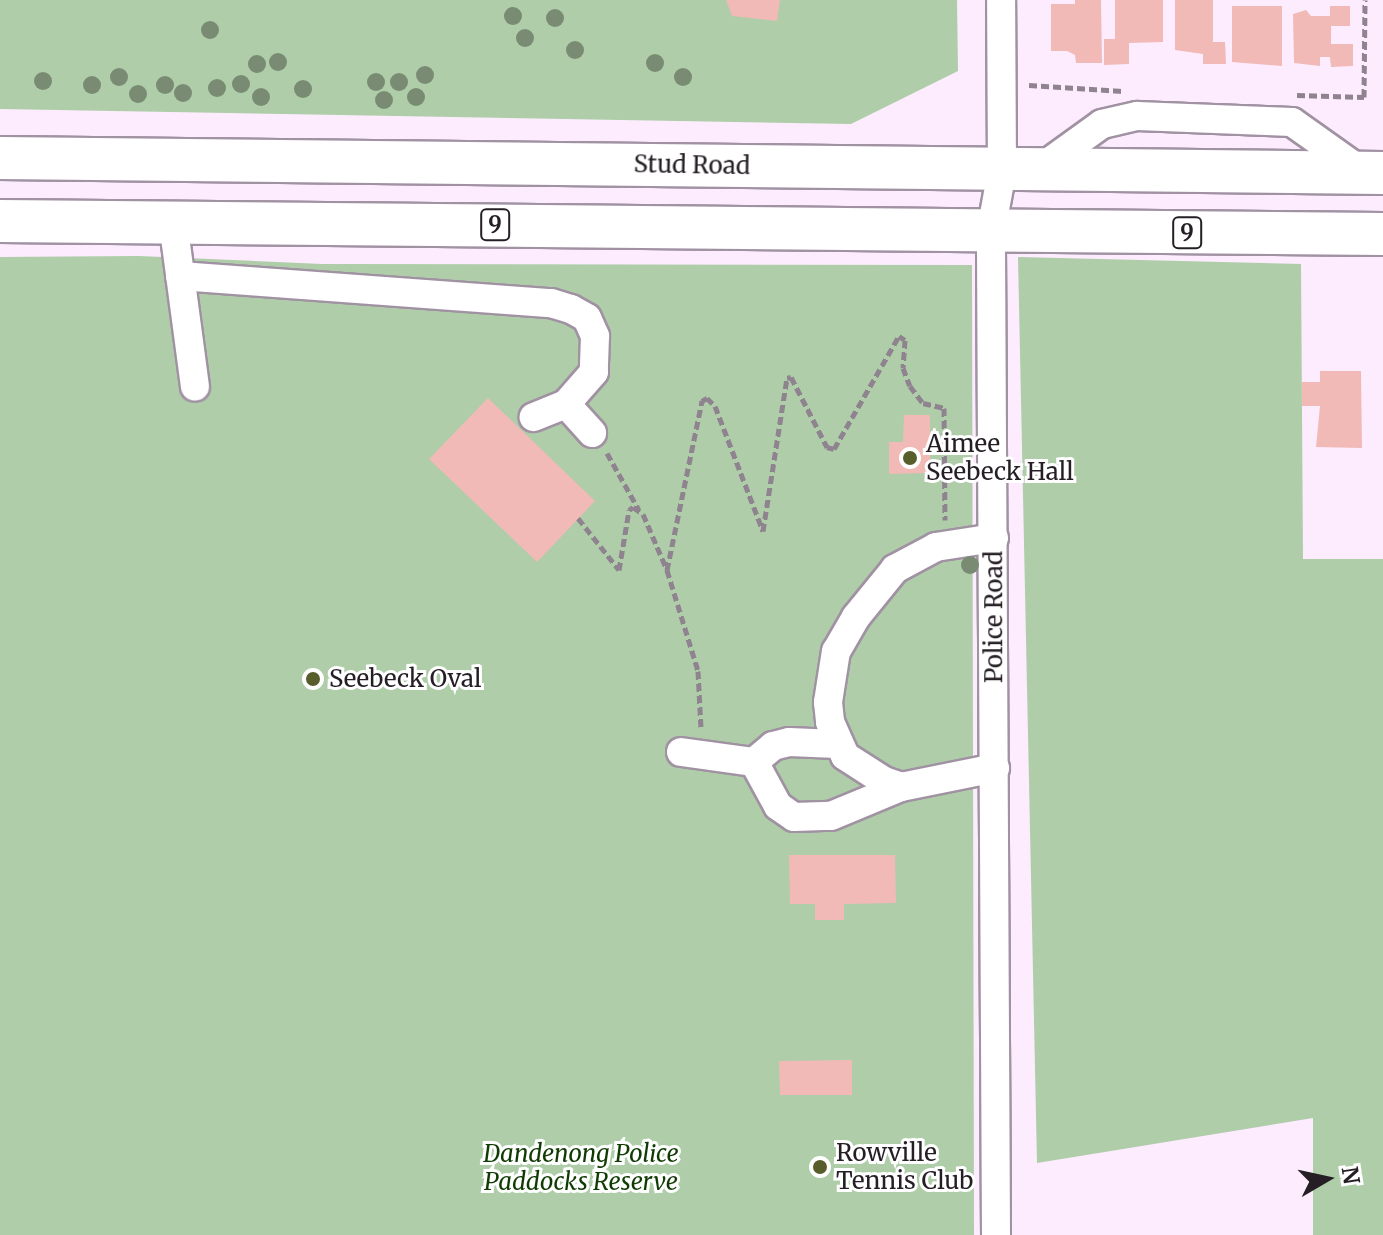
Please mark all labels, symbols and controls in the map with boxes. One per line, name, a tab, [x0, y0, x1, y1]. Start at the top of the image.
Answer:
street label: Stud Road	[633, 150, 751, 180]
road number: 9	[479, 207, 511, 243]
road number: 9	[1171, 215, 1203, 251]
place label: Aimee Seebeck Hall	[926, 430, 1074, 486]
marker: Aimee Seebeck Hall	[901, 449, 919, 467]
street label: Police Road	[980, 551, 1008, 683]
place label: Seebeck Oval	[329, 665, 482, 693]
marker: Seebeck Oval	[304, 670, 322, 688]
place label: Rowville Tennis Club	[836, 1139, 973, 1195]
north arrow	[1287, 1139, 1367, 1219]
park label: Dandenong Police Paddocks Reserve	[483, 1140, 679, 1196]
marker: Rowville Tennis Club	[811, 1158, 829, 1176]
text: N	[1336, 1164, 1366, 1186]

